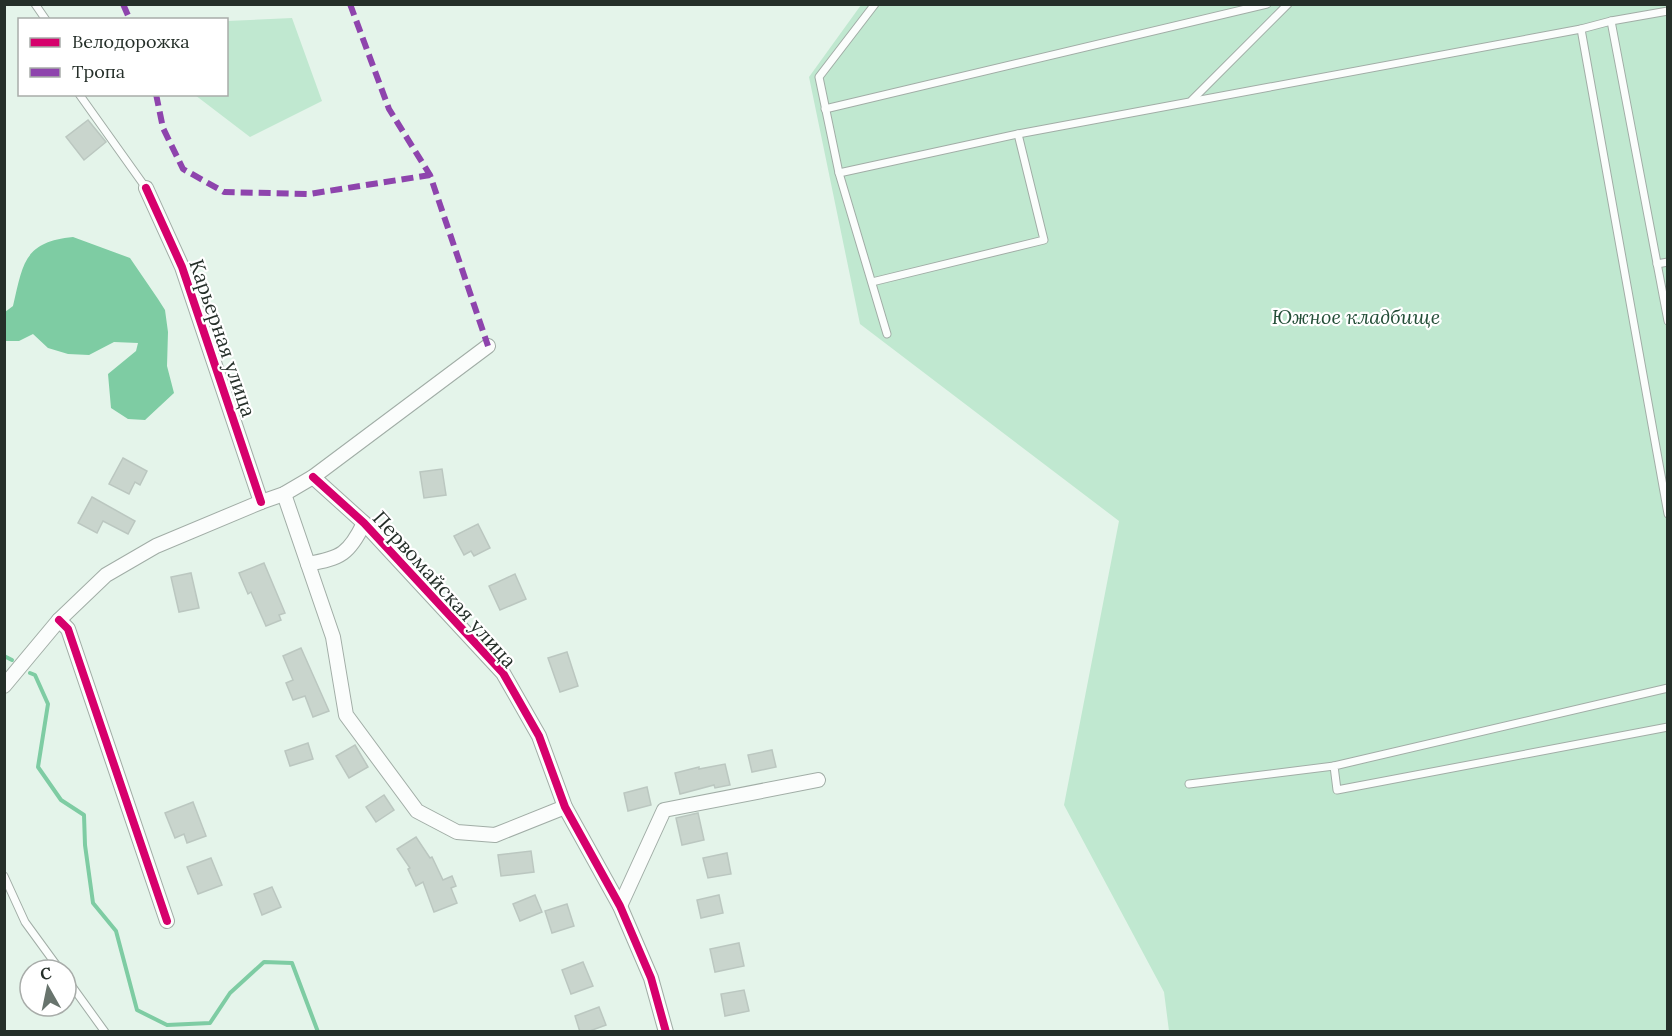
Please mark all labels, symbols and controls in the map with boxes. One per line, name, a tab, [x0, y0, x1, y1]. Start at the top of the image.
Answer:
legend	[18, 18, 228, 96]
text: Велодорожка	[72, 30, 190, 53]
text: Тропа	[72, 60, 125, 83]
street label: Карьерная улица	[184, 256, 262, 420]
park label: Южное кладбище	[1272, 304, 1440, 329]
street label: Первомайская улица	[368, 505, 522, 673]
north arrow	[18, 958, 78, 1018]
text: С	[39, 962, 53, 984]

